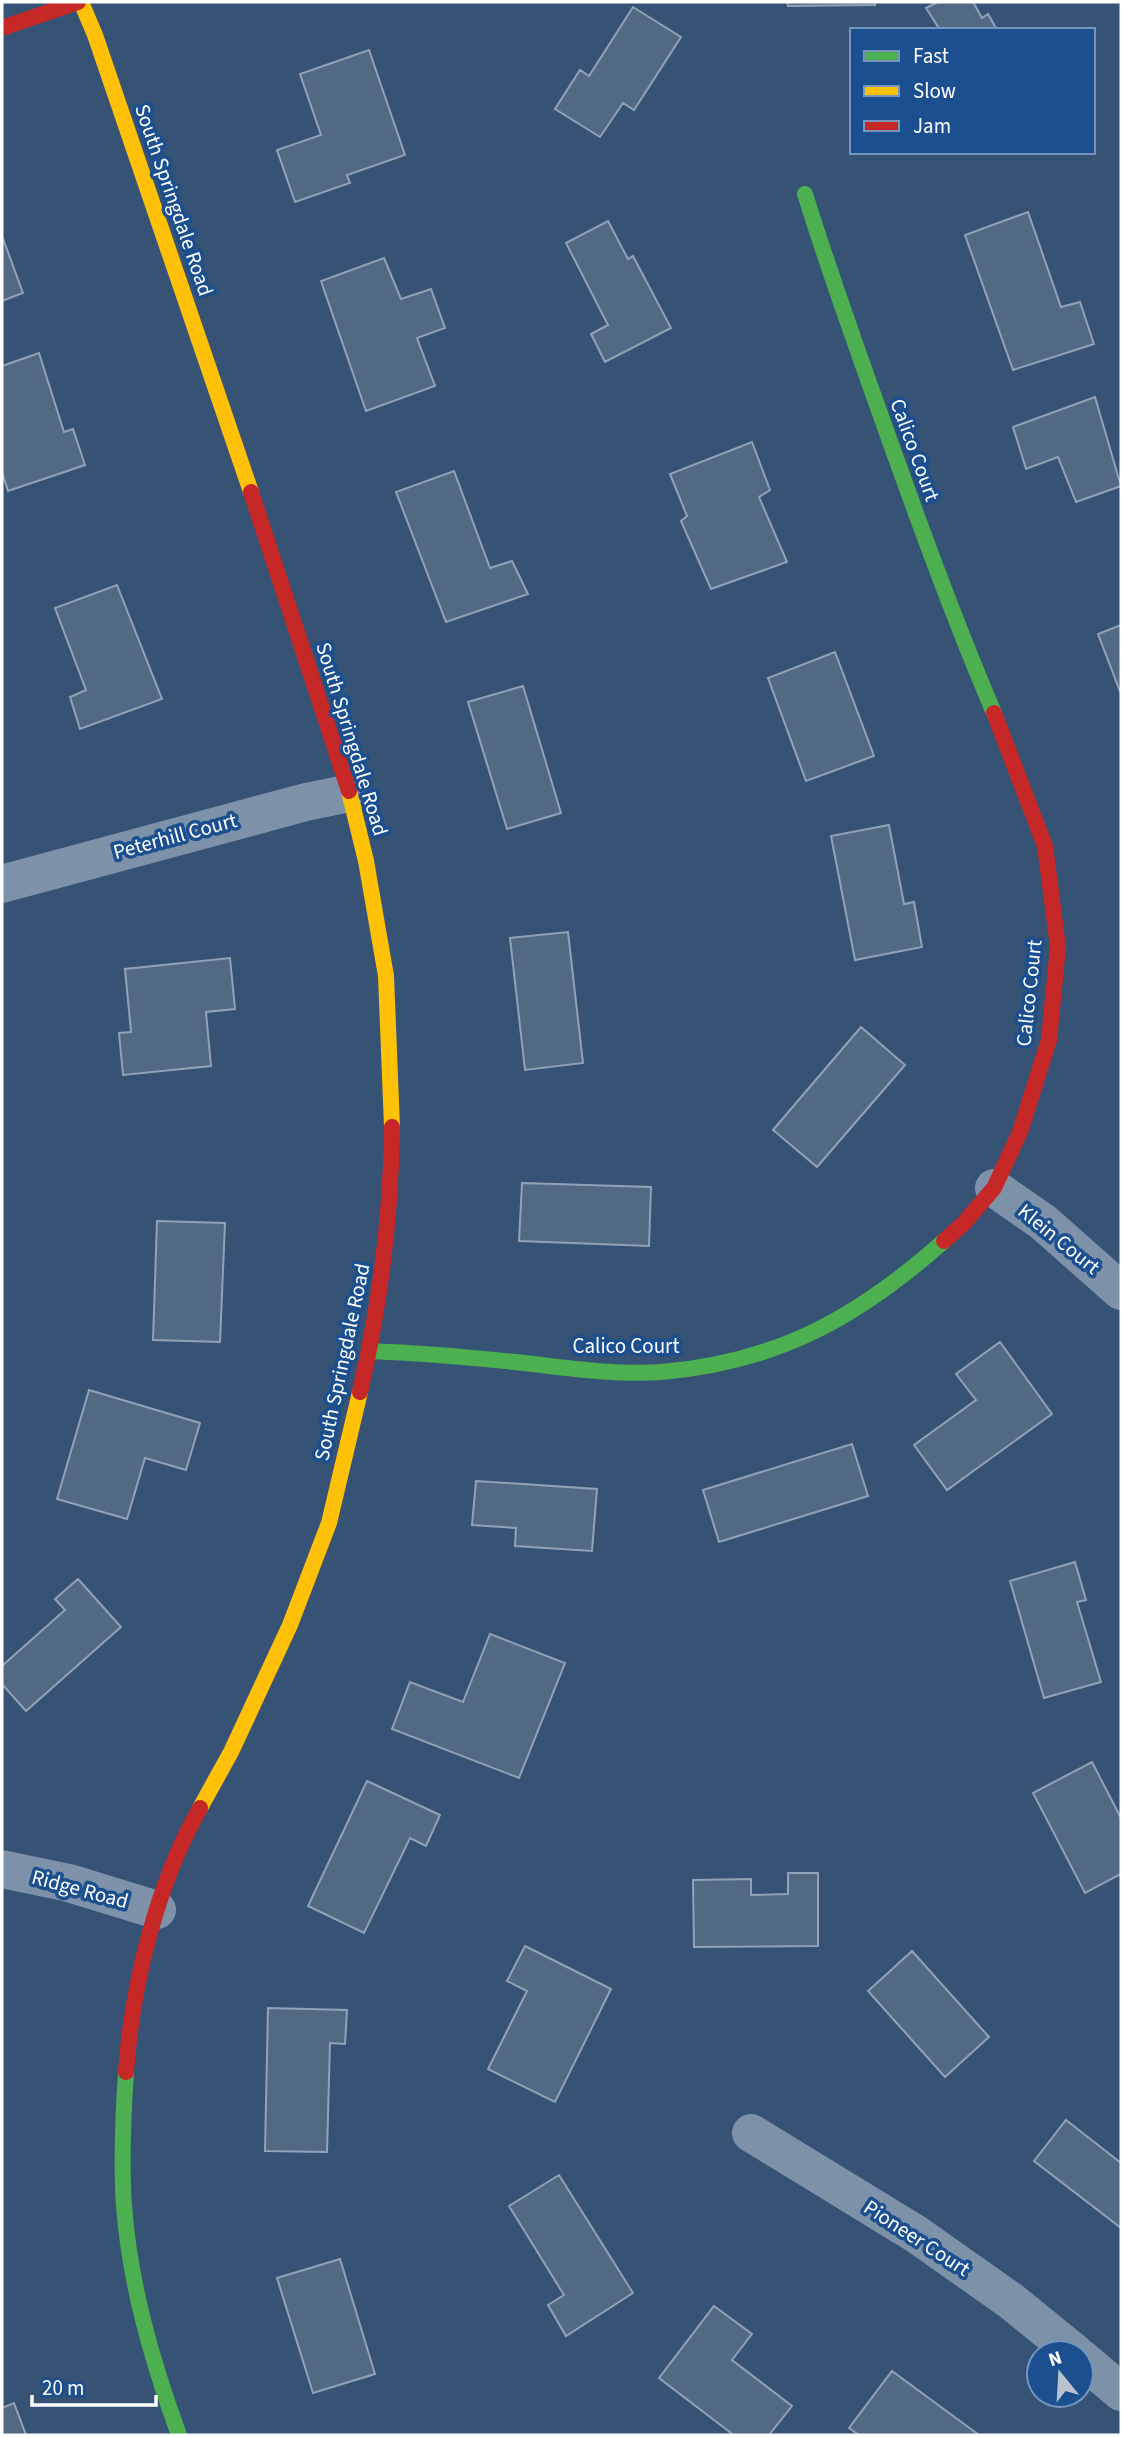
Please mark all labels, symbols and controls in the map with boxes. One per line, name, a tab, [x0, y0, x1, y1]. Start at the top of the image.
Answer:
legend	[850, 28, 1095, 154]
text: Fast	[913, 41, 949, 71]
text: Slow	[913, 76, 956, 106]
street label: South Springdale Road	[127, 100, 221, 300]
text: Jam	[913, 111, 951, 141]
street label: Calico Court	[883, 395, 947, 505]
street label: South Springdale Road	[308, 638, 396, 840]
street label: Peterhill Court	[110, 805, 240, 867]
street label: Calico Court	[1008, 938, 1050, 1048]
street label: Klein Court	[1011, 1197, 1107, 1281]
street label: South Springdale Road	[306, 1261, 378, 1463]
street label: Calico Court	[573, 1331, 680, 1361]
street label: Ridge Road	[28, 1862, 132, 1916]
street label: Pioneer Court	[858, 2192, 976, 2284]
north arrow	[1025, 2339, 1095, 2409]
text: N	[1045, 2344, 1065, 2374]
scale bar	[32, 2364, 156, 2408]
text: 20 m	[42, 2373, 84, 2403]

